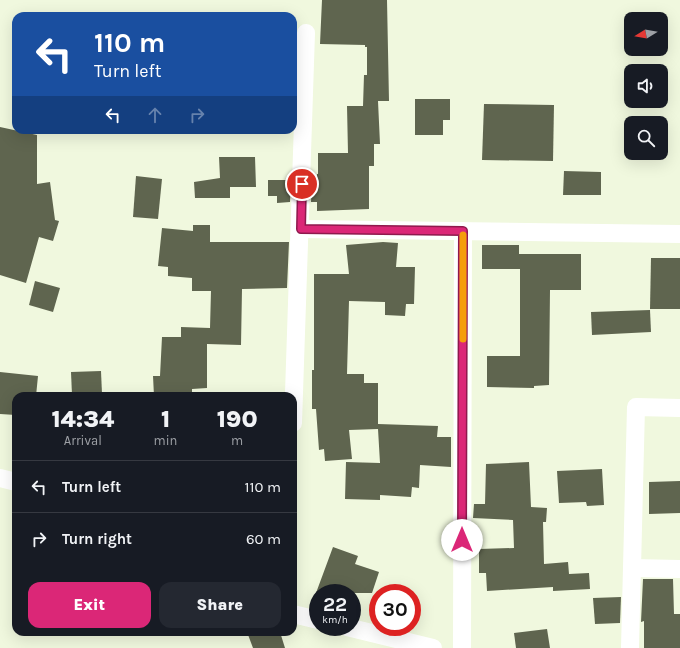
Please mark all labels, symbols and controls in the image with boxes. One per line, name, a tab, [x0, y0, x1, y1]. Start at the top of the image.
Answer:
north arrow	[624, 12, 668, 56]
map controls	[624, 12, 668, 160]
text: 110 m	[94, 26, 165, 59]
icon: left	[28, 28, 80, 80]
text: Turn left	[94, 60, 162, 82]
button: sound	[624, 64, 668, 108]
icon: left	[102, 104, 124, 126]
icon: ahead	[144, 104, 166, 126]
icon: right	[186, 104, 208, 126]
button: search	[624, 116, 668, 160]
pin	[285, 167, 319, 201]
icon: arrive	[291, 173, 313, 195]
text: 14:34	[51, 405, 114, 433]
text: 1	[161, 405, 170, 433]
text: 190	[217, 405, 258, 433]
text: Arrival	[64, 433, 102, 448]
text: min	[154, 433, 177, 448]
text: m	[231, 433, 243, 448]
icon: left	[28, 476, 50, 498]
text: Turn left	[62, 478, 121, 496]
text: 110 m	[245, 478, 281, 496]
position arrow	[441, 519, 483, 561]
icon: right	[28, 528, 50, 550]
text: Turn right	[62, 530, 132, 548]
text: 60 m	[246, 530, 281, 548]
button: Exit	[28, 582, 151, 628]
button: Share	[159, 582, 281, 628]
speed limit sign: 30	[369, 584, 421, 636]
text: 22	[323, 593, 347, 616]
text: km/h	[322, 614, 348, 626]

